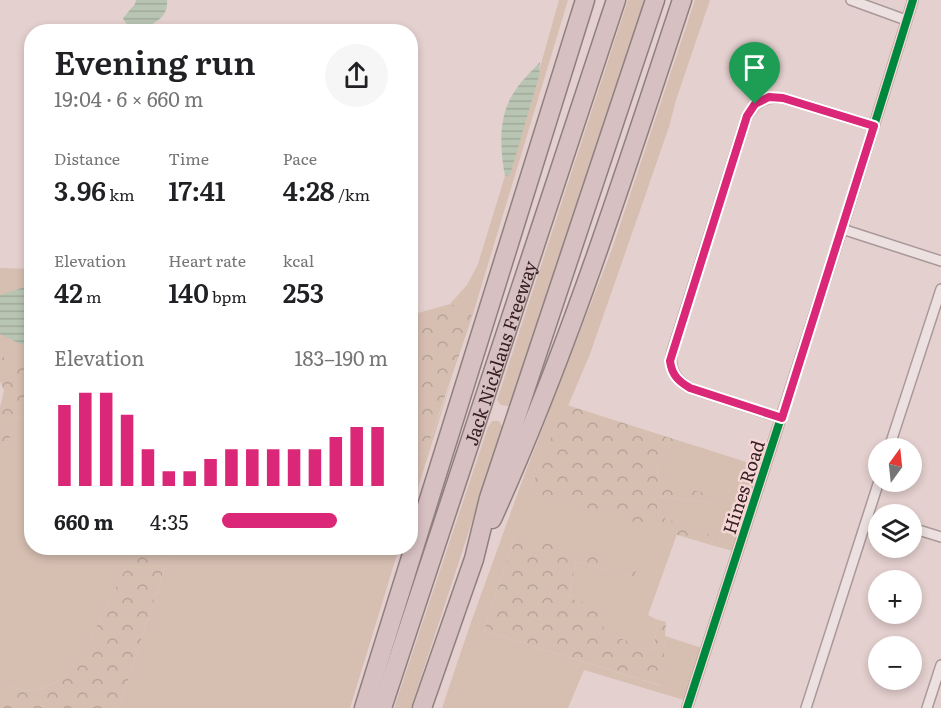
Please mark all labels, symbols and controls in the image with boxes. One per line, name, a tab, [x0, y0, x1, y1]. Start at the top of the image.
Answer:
text: Evening run	[54, 36, 256, 85]
pin	[729, 42, 780, 104]
button: share	[325, 44, 388, 107]
icon: arrive	[738, 51, 771, 84]
text: 19:04 · 6 × 660 m	[54, 83, 203, 113]
text: Distance	[54, 146, 120, 170]
text: Time	[168, 146, 209, 170]
text: Pace	[283, 146, 317, 170]
text: 3.96	[54, 170, 106, 209]
text: 17:41	[168, 170, 226, 209]
text: 4:28	[283, 170, 335, 209]
text: km	[106, 182, 134, 206]
text: /km	[335, 182, 370, 206]
text: Elevation	[54, 248, 126, 272]
text: Heart rate	[168, 248, 246, 272]
text: kcal	[283, 248, 314, 272]
street label: Jack Nicklaus Freeway	[456, 256, 543, 449]
text: 42	[54, 272, 83, 311]
text: 140	[168, 272, 209, 311]
text: 253	[283, 272, 324, 311]
text: m	[83, 284, 102, 308]
text: bpm	[209, 284, 247, 308]
text: Elevation	[54, 342, 144, 372]
text: 183–190 m	[294, 342, 388, 372]
street label: Hines Road	[715, 437, 771, 537]
north arrow	[868, 438, 922, 492]
map controls	[868, 438, 922, 690]
button: layers	[868, 504, 922, 558]
text: 660 m	[54, 506, 114, 536]
text: 4:35	[150, 506, 188, 536]
button: +	[868, 570, 922, 624]
button: −	[868, 636, 922, 690]

